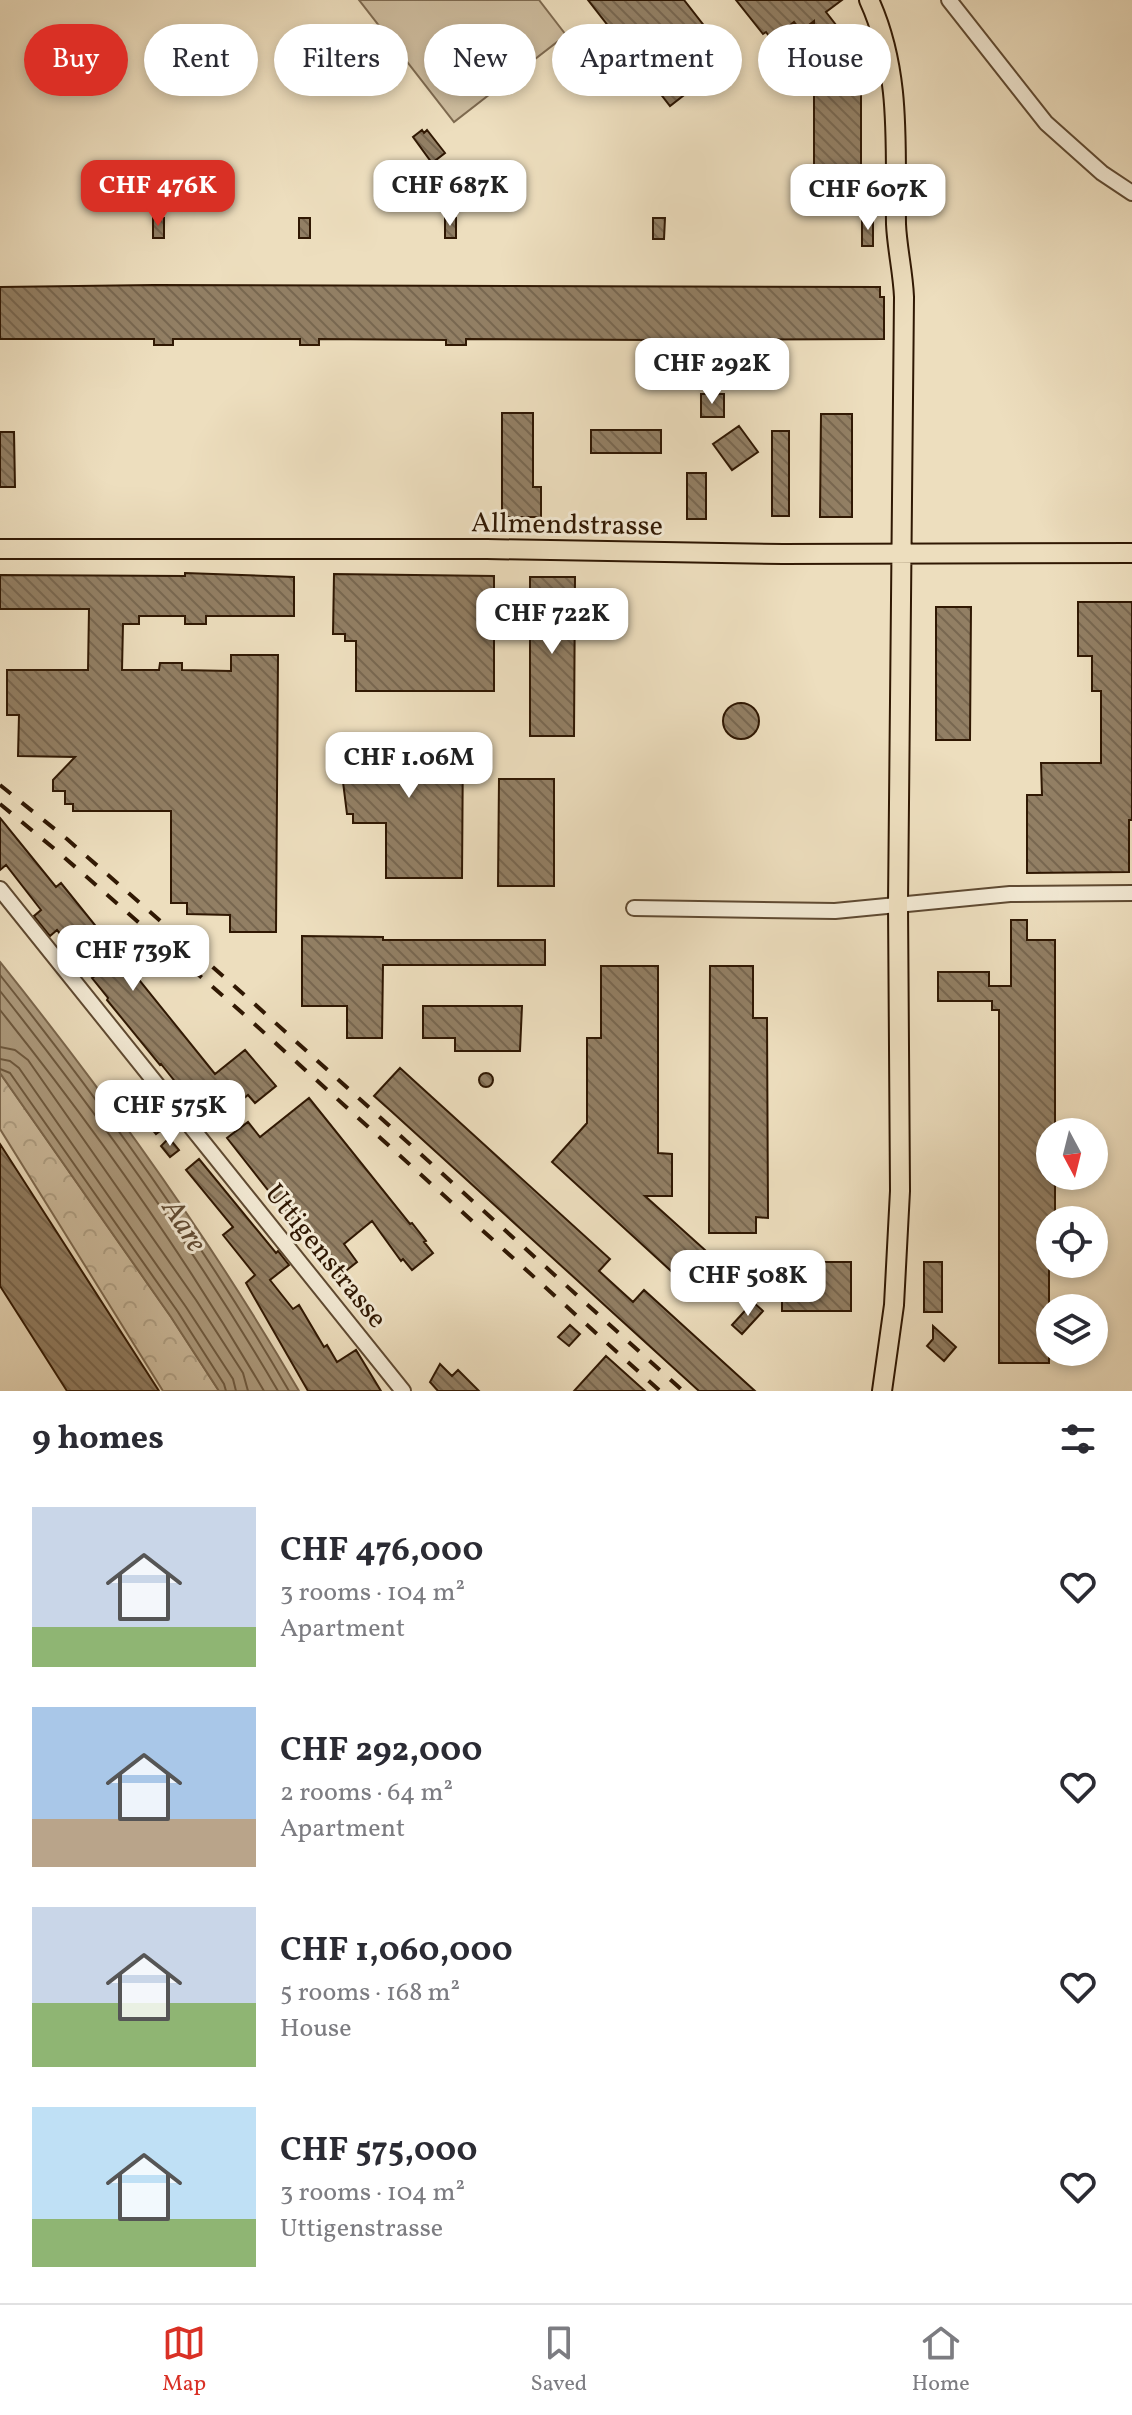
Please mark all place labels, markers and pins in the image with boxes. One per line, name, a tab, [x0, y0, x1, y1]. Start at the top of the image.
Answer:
pin: CHF 476K	[75, 160, 241, 228]
pin: CHF 687K	[367, 160, 533, 228]
pin: CHF 607K	[785, 164, 951, 232]
pin: CHF 292K	[629, 338, 795, 406]
pin: CHF 722K	[469, 588, 635, 656]
pin: CHF 1.06M	[317, 732, 501, 800]
pin: CHF 739K	[50, 925, 216, 993]
pin: CHF 575K	[87, 1080, 253, 1148]
pin: CHF 508K	[665, 1250, 831, 1318]

